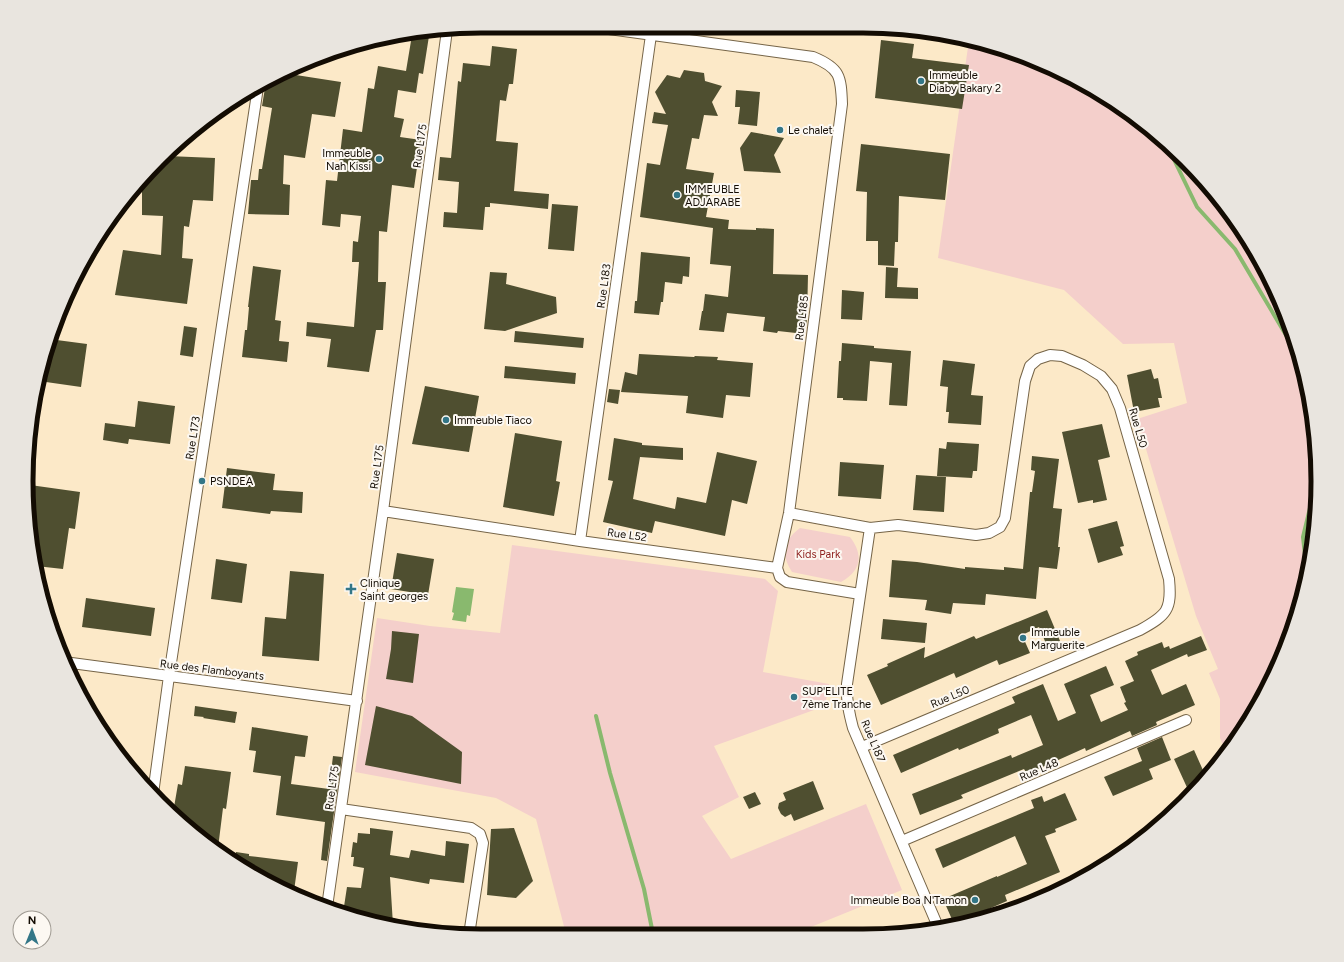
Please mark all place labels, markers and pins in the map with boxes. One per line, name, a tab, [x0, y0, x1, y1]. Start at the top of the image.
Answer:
place label: Immeuble Diaby Bakary 2	[929, 69, 1001, 95]
marker: Immeuble Diaby Bakary 2	[916, 76, 926, 86]
place label: Le chalet	[788, 124, 833, 137]
marker: Le chalet	[775, 125, 785, 135]
place label: Immeuble Nah Kissi	[322, 147, 371, 173]
marker: Immeuble Nah Kissi	[374, 154, 384, 164]
place label: IMMEUBLE ADJARABE	[685, 183, 741, 209]
marker: IMMEUBLE ADJARABE	[672, 190, 682, 200]
place label: Immeuble Tiaco	[454, 414, 532, 427]
marker: Immeuble Tiaco	[441, 415, 451, 425]
place label: PSNDEA	[210, 475, 254, 488]
marker: PSNDEA	[197, 476, 207, 486]
place label: Clinique Saint georges	[360, 577, 428, 603]
marker: Clinique Saint georges	[345, 583, 357, 595]
place label: Immeuble Marguerite	[1031, 626, 1085, 652]
marker: Immeuble Marguerite	[1018, 633, 1028, 643]
place label: SUP'ELITE 7ème Tranche	[802, 685, 871, 711]
marker: SUP'ELITE 7ème Tranche	[789, 692, 799, 702]
place label: Immeuble Boa N'Tamon	[851, 894, 967, 907]
marker: Immeuble Boa N'Tamon	[970, 895, 980, 905]

